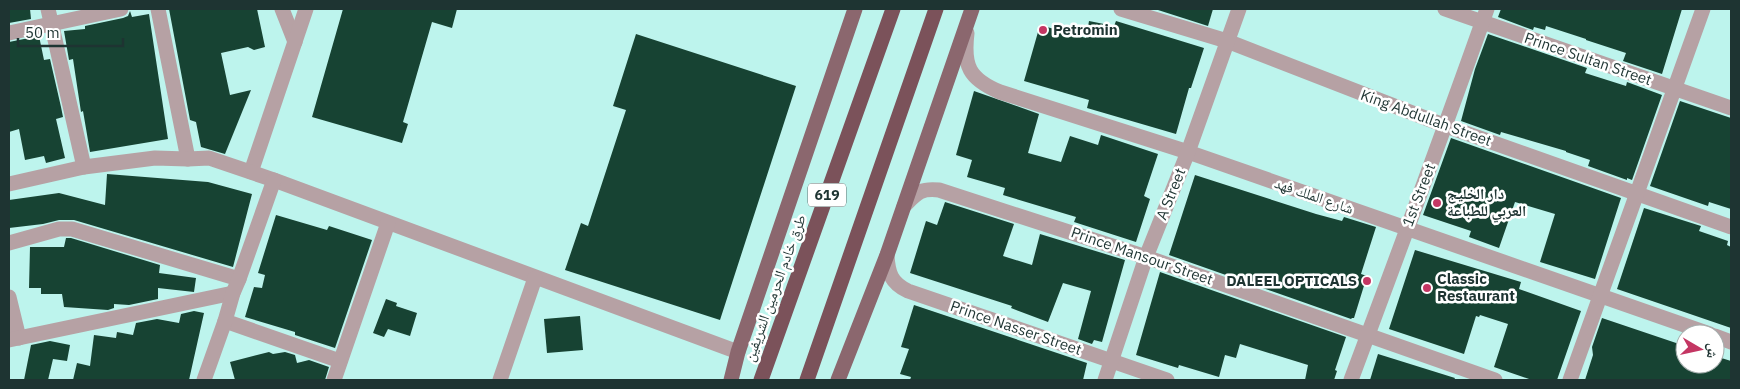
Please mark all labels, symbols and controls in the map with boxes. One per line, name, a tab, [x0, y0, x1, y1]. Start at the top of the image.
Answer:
scale bar	[18, 15, 122, 47]
place label: Petromin	[1053, 20, 1118, 39]
text: 50 m	[25, 23, 60, 42]
marker: Petromin	[1037, 24, 1049, 36]
street label: Prince Sultan Street	[1522, 28, 1654, 89]
street label: King Abdullah Street	[1358, 85, 1494, 150]
street label: 1st Street	[1398, 161, 1439, 229]
street label: A Street	[1152, 165, 1190, 223]
street label: شارع الملك فهد	[1272, 173, 1356, 219]
road number: 619	[808, 184, 846, 206]
place label: دار الخليج العربي للطباعة	[1447, 184, 1526, 223]
marker: دار الخليج العربي للطباعة	[1431, 197, 1443, 209]
street label: طرق خادم الحرمين الشريفين	[739, 212, 811, 364]
street label: Prince Mansour Street	[1069, 222, 1216, 289]
place label: Classic Restaurant	[1437, 269, 1515, 305]
place label: DALEEL OPTICALS	[1226, 271, 1357, 290]
marker: DALEEL OPTICALS	[1361, 275, 1373, 287]
marker: Classic Restaurant	[1421, 282, 1433, 294]
street label: Prince Nasser Street	[948, 296, 1084, 359]
north arrow	[1675, 324, 1725, 374]
text: ش	[1703, 342, 1723, 360]

